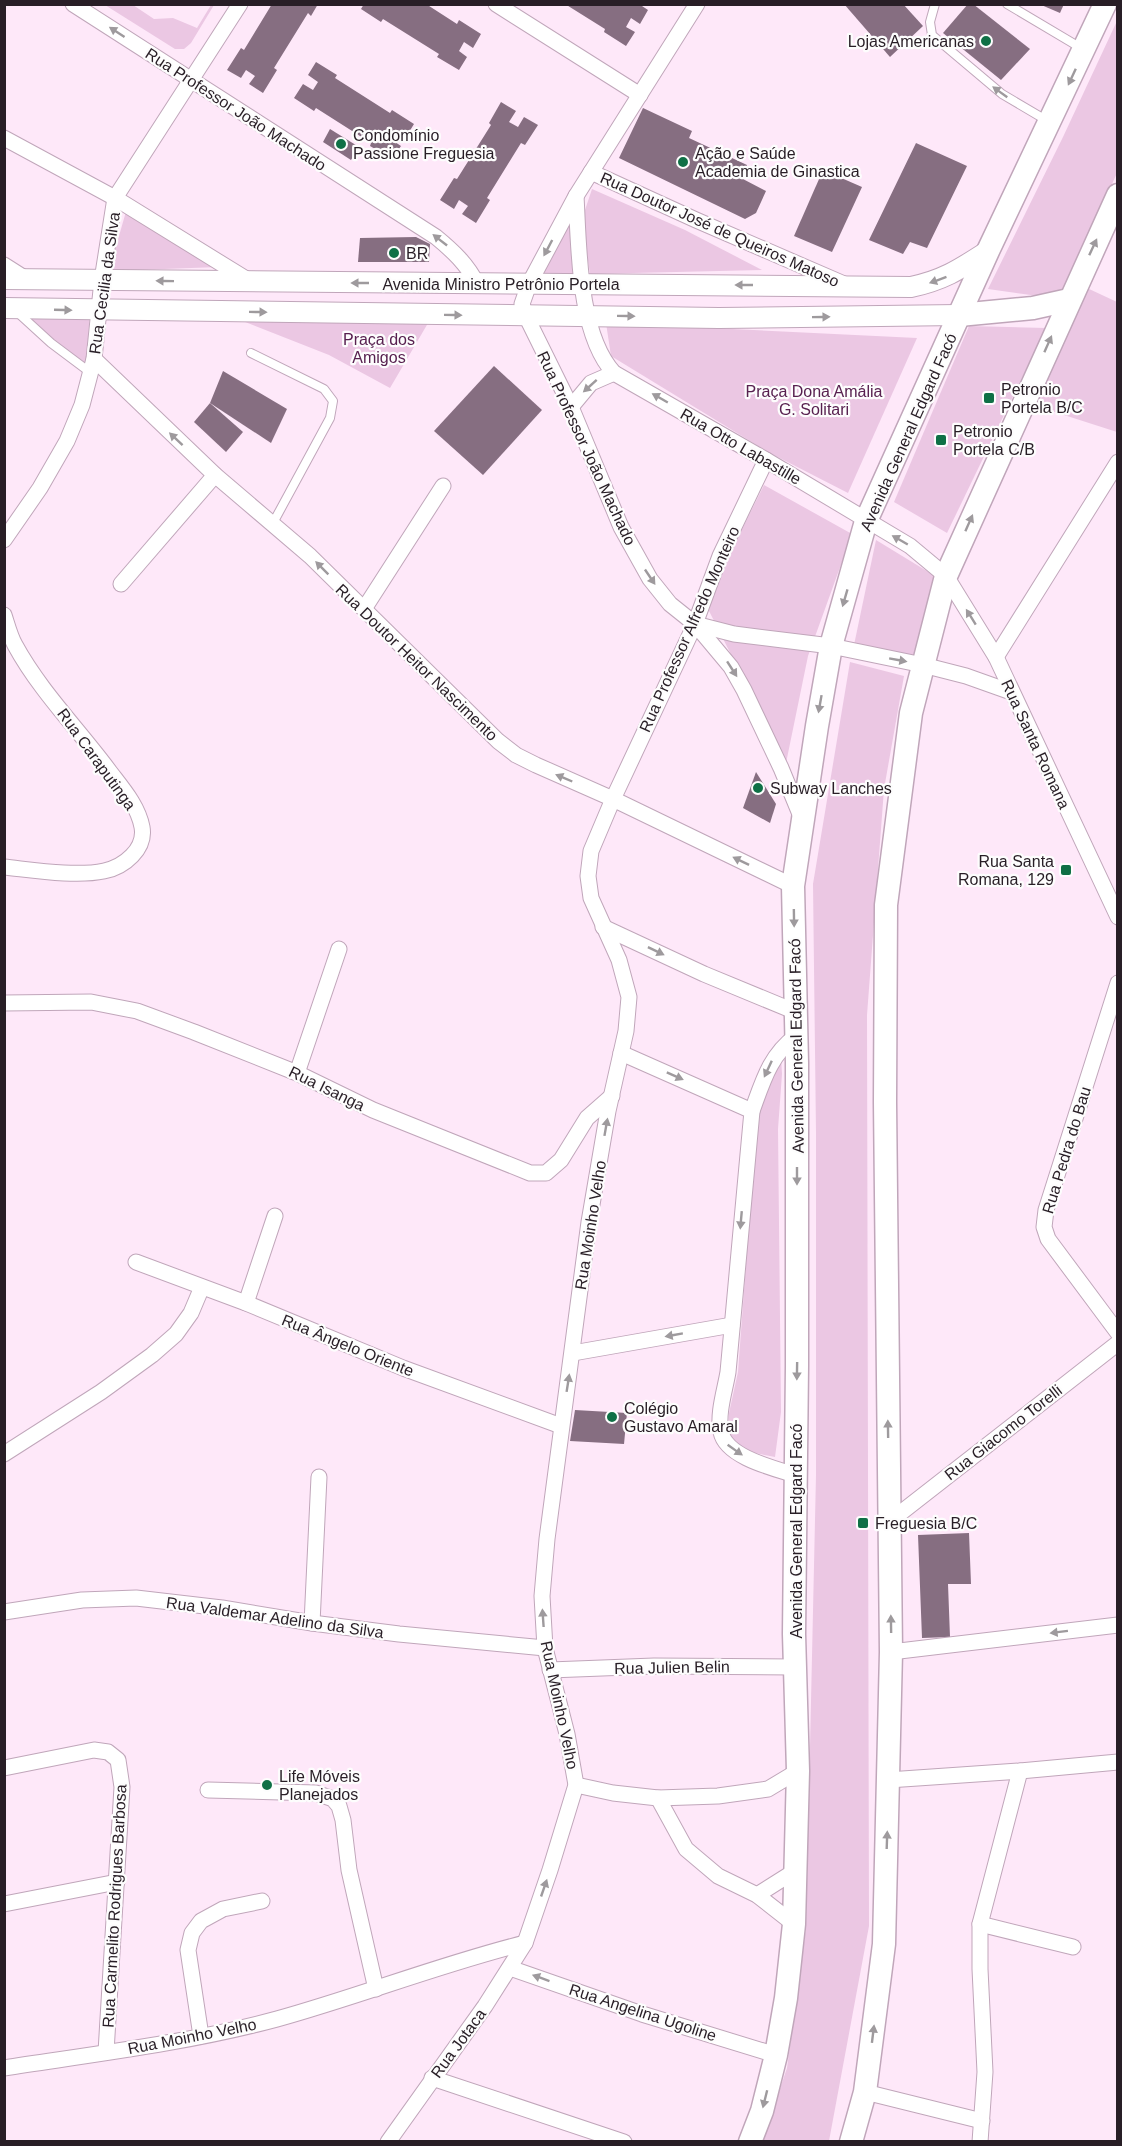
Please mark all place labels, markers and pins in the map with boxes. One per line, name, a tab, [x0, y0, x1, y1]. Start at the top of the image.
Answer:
place label: Lojas Americanas	[848, 33, 974, 50]
marker: Lojas Americanas	[979, 34, 993, 48]
place label: Condomínio Passione Freguesia	[353, 127, 495, 162]
marker: Condomínio Passione Freguesia	[334, 137, 348, 151]
place label: Ação e Saúde Academia de Ginastica	[695, 145, 860, 180]
marker: Ação e Saúde Academia de Ginastica	[676, 155, 690, 169]
place label: BR	[406, 245, 428, 262]
marker: BR	[387, 246, 401, 260]
place label: Petronio Portela B/C	[1001, 381, 1083, 416]
marker: Petronio Portela B/C	[982, 391, 996, 405]
place label: Petronio Portela C/B	[953, 423, 1035, 458]
marker: Petronio Portela C/B	[934, 433, 948, 447]
place label: Subway Lanches	[770, 780, 892, 797]
marker: Subway Lanches	[751, 781, 765, 795]
place label: Rua Santa Romana, 129	[958, 853, 1054, 888]
marker: Rua Santa Romana, 129	[1059, 863, 1073, 877]
place label: Colégio Gustavo Amaral	[624, 1400, 738, 1435]
marker: Colégio Gustavo Amaral	[605, 1410, 619, 1424]
place label: Freguesia B/C	[875, 1515, 977, 1532]
marker: Freguesia B/C	[856, 1516, 870, 1530]
place label: Life Móveis Planejados	[279, 1768, 360, 1803]
marker: Life Móveis Planejados	[260, 1778, 274, 1792]

